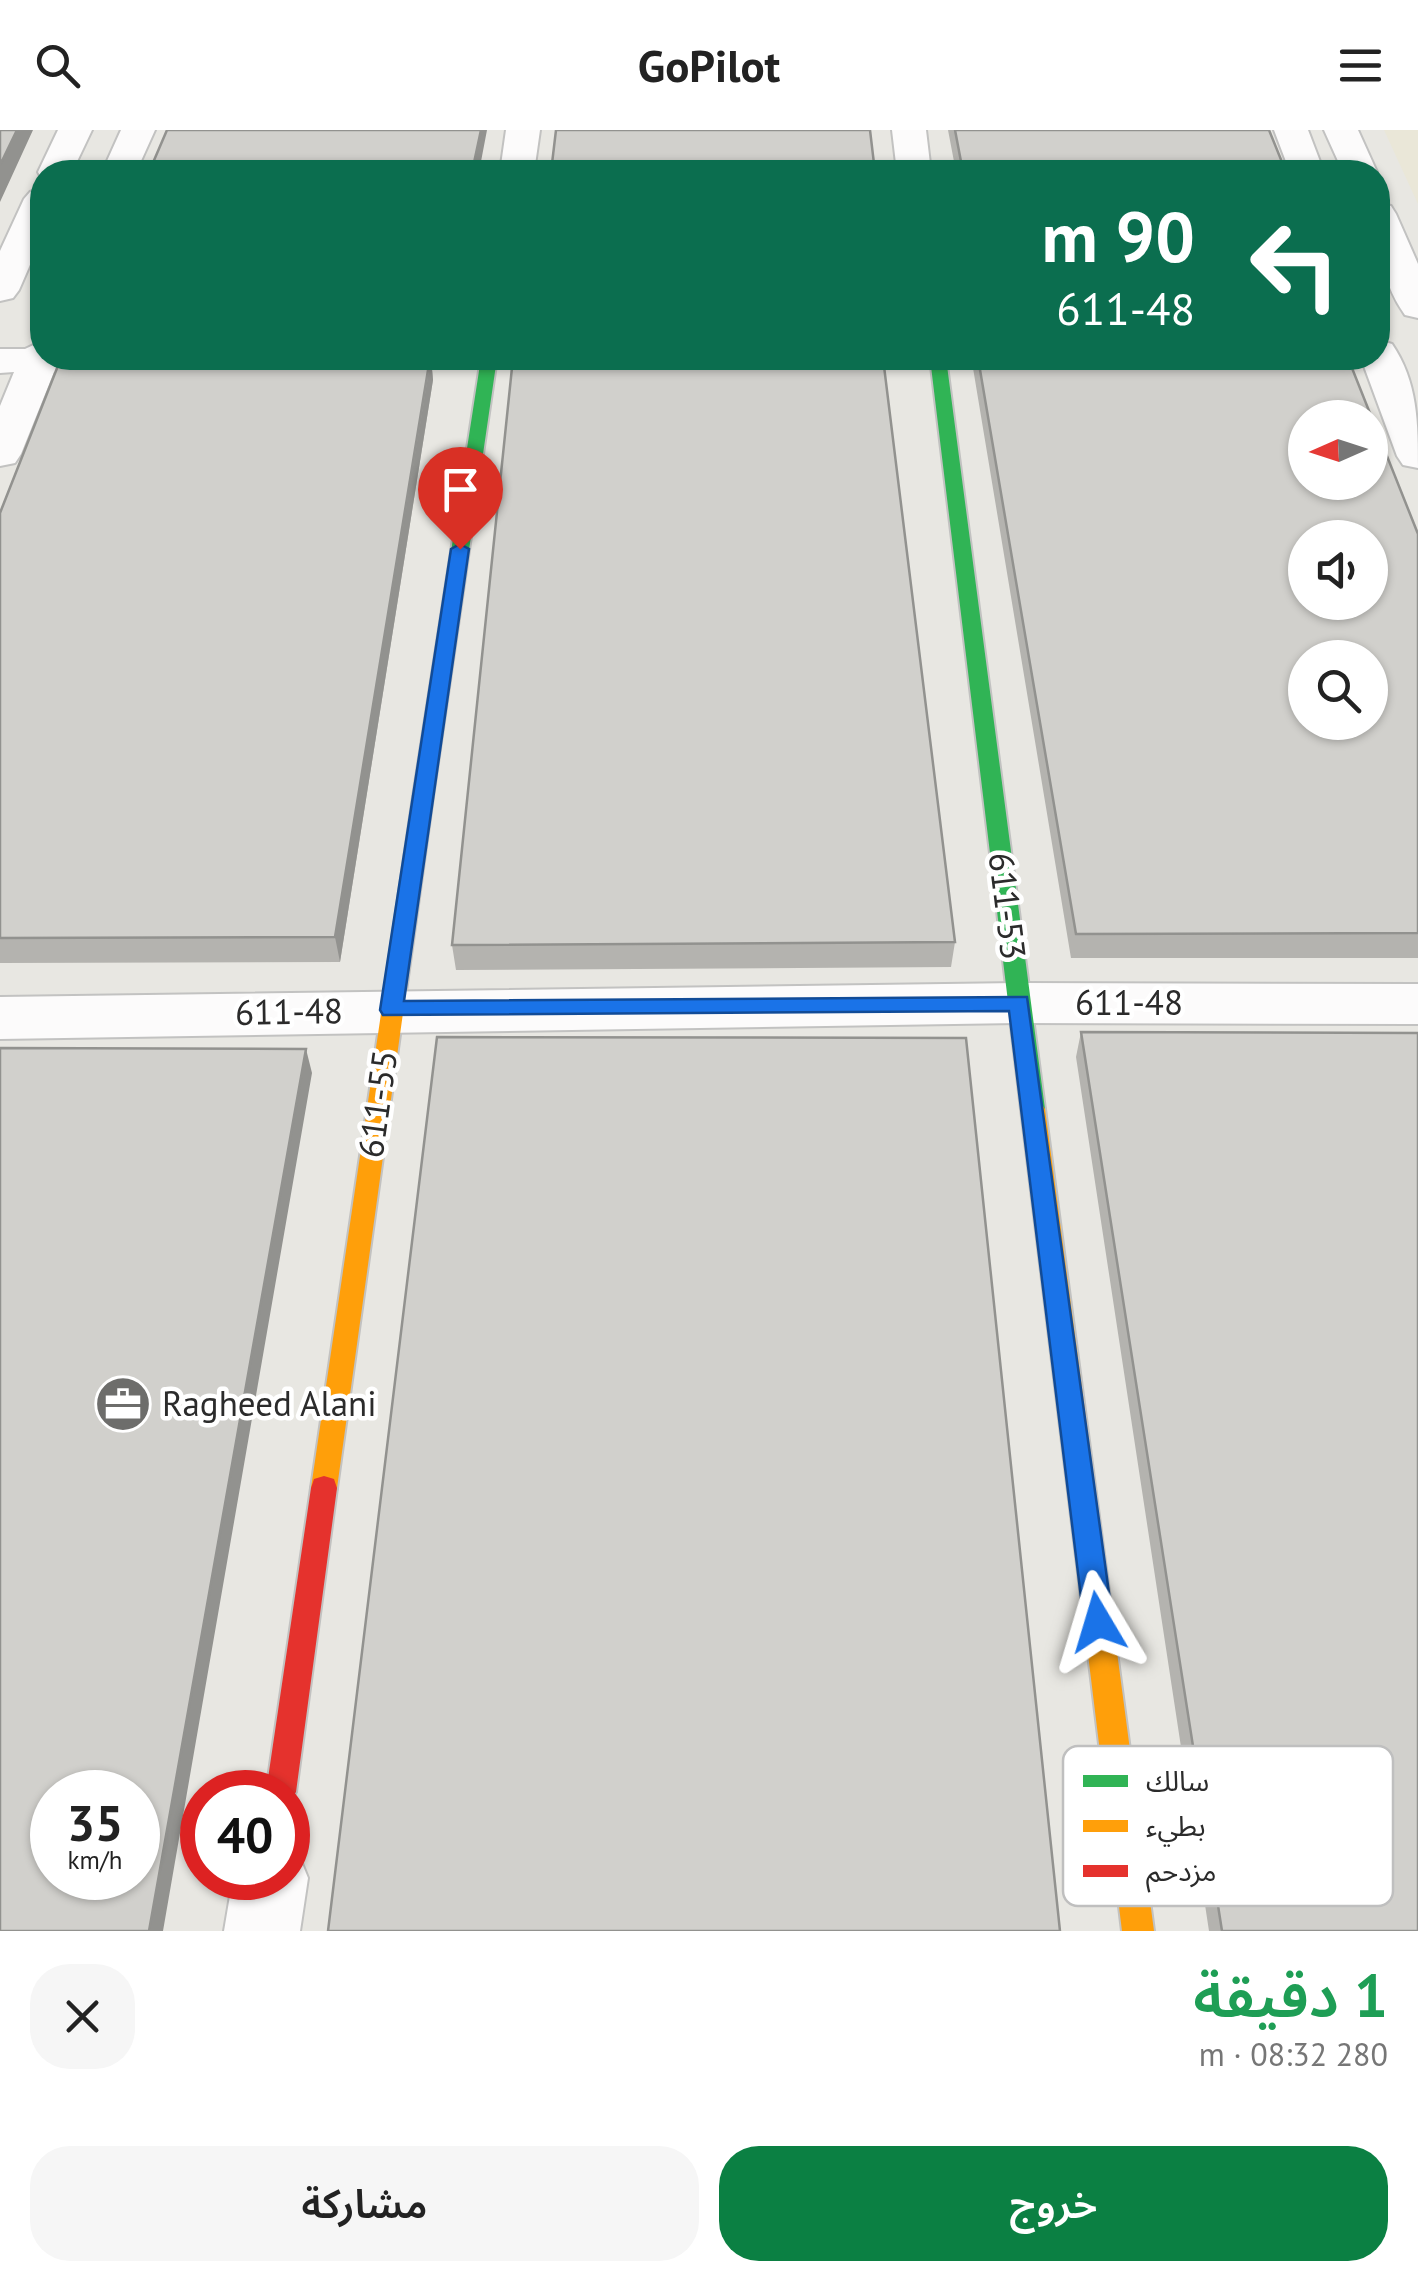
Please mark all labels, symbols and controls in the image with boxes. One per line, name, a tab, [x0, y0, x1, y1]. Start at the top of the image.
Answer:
text: GoPilot	[638, 36, 780, 94]
icon: search	[30, 38, 85, 93]
icon: menu	[1333, 38, 1388, 93]
text: 90 m	[1042, 191, 1195, 281]
icon: left	[1230, 200, 1360, 330]
text: 611-48	[1056, 279, 1195, 337]
north arrow	[1288, 400, 1388, 500]
map controls	[1288, 400, 1388, 740]
pin	[418, 447, 503, 550]
icon: arrive	[433, 462, 488, 517]
button: sound	[1288, 520, 1388, 620]
button: search	[1288, 640, 1388, 740]
street label: 611-53	[979, 849, 1037, 962]
street label: 611-48	[1075, 979, 1183, 1025]
street label: 611-48	[235, 987, 343, 1035]
street label: 611-55	[347, 1047, 407, 1161]
office icon: Ragheed Alani	[93, 1374, 153, 1434]
place label: Ragheed Alani	[162, 1380, 377, 1426]
position arrow	[1046, 1570, 1150, 1674]
legend	[1063, 1746, 1393, 1906]
text: سالك	[1146, 1762, 1209, 1799]
speed limit sign: 40	[180, 1770, 310, 1900]
text: 35	[67, 1790, 123, 1855]
text: بطيء	[1146, 1807, 1206, 1847]
text: km/h	[68, 1844, 122, 1876]
text: مزدحم	[1146, 1852, 1217, 1893]
text: 1 دقيقة	[1193, 1956, 1388, 2034]
button: close	[30, 1964, 135, 2069]
text: 280 m · 08:32	[1199, 2033, 1388, 2075]
button: مشاركة	[30, 2146, 699, 2261]
button: خروج	[719, 2146, 1388, 2261]

